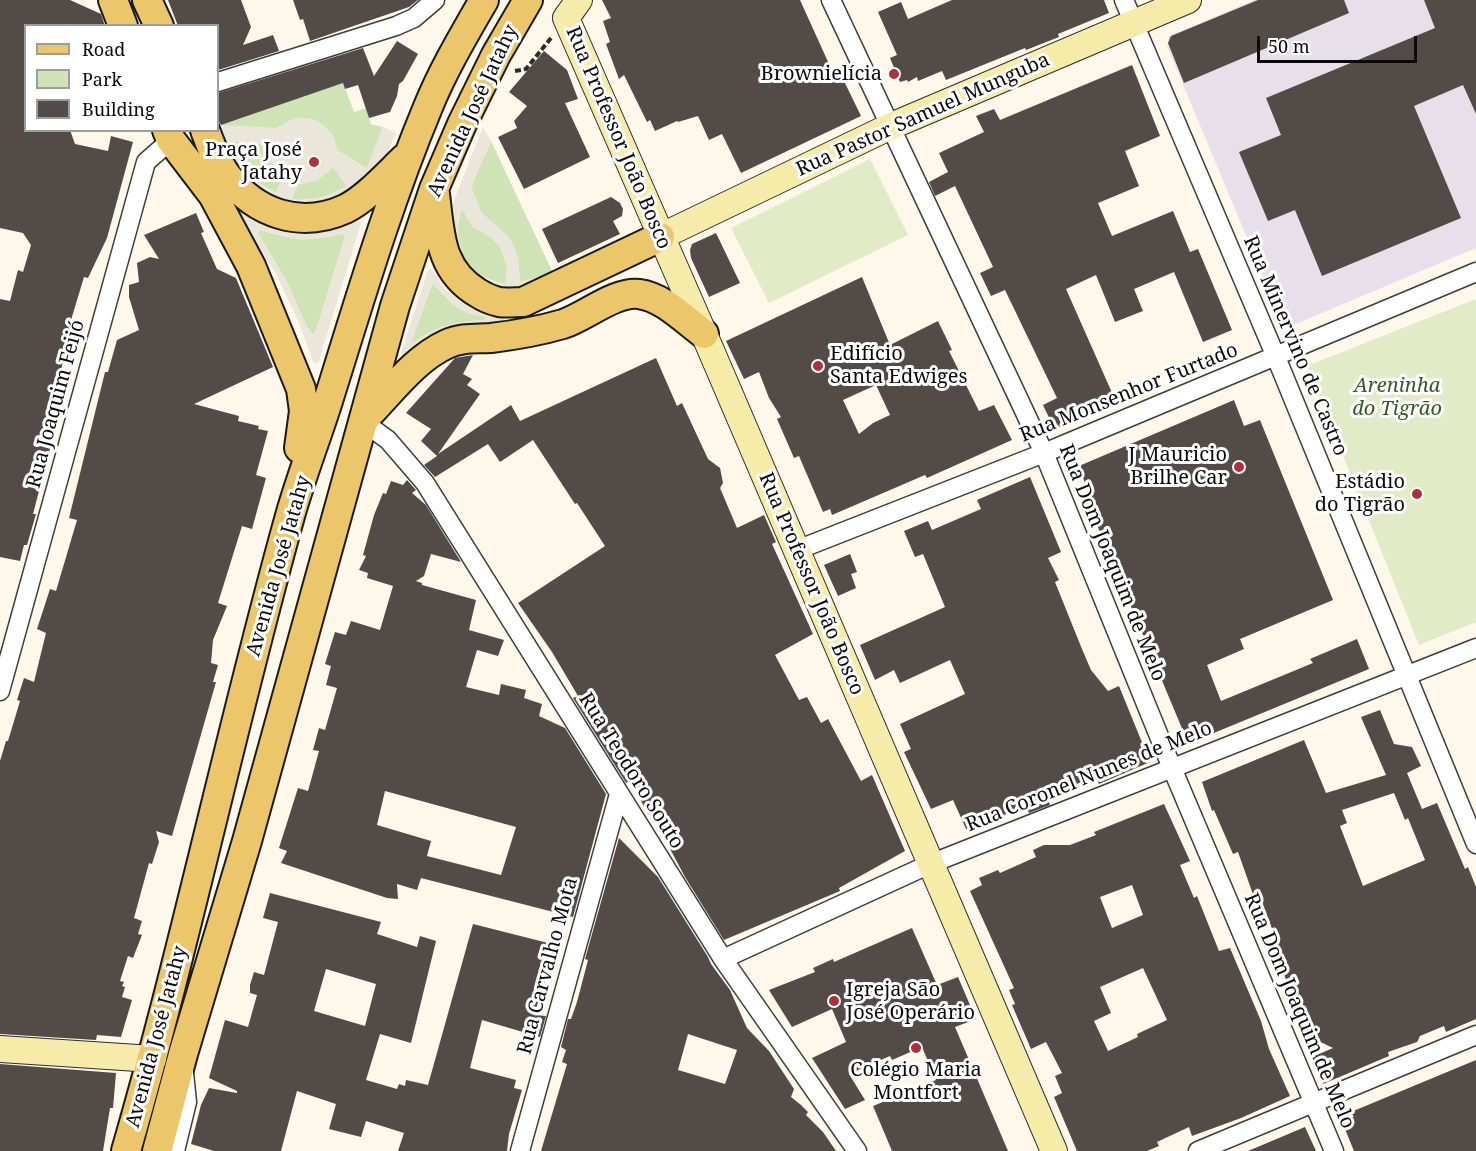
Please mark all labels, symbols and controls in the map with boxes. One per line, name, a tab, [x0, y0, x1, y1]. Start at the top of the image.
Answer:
street label: Avenida José Jatahy	[423, 21, 523, 201]
street label: Rua Professor João Bosco	[560, 23, 676, 253]
legend	[24, 24, 219, 132]
scale bar	[1260, 24, 1420, 62]
text: 50 m	[1268, 34, 1310, 58]
text: Road	[82, 37, 125, 61]
street label: Rua Pastor Samuel Munguba	[792, 48, 1054, 182]
place label: Brownielícia	[761, 62, 882, 86]
text: Park	[82, 67, 122, 91]
marker: Brownielícia	[887, 67, 901, 81]
text: Building	[82, 97, 155, 121]
place label: Praça José Jatahy	[205, 138, 302, 185]
marker: Praça José Jatahy	[307, 155, 321, 169]
street label: Rua Minervino de Castro	[1238, 232, 1352, 460]
street label: Rua Joaquim Feijó	[22, 317, 90, 491]
street label: Rua Monsenhor Furtado	[1016, 338, 1242, 448]
place label: Edifício Santa Edwiges	[830, 342, 967, 389]
marker: Edifício Santa Edwiges	[811, 359, 825, 373]
park label: Areninha do Tigrão	[1352, 374, 1442, 421]
street label: Rua Dom Joaquim de Melo	[1053, 441, 1171, 685]
place label: J Mauricio Brilhe Car	[1128, 443, 1227, 490]
marker: J Mauricio Brilhe Car	[1232, 460, 1246, 474]
street label: Rua Professor João Bosco	[753, 469, 869, 699]
place label: Estádio do Tigrão	[1315, 470, 1405, 517]
street label: Avenida José Jatahy	[242, 473, 316, 659]
marker: Estádio do Tigrão	[1410, 487, 1424, 501]
street label: Rua Teodoro Souto	[573, 689, 689, 853]
street label: Rua Coronel Nunes de Melo	[962, 717, 1216, 837]
street label: Rua Carvalho Mota	[513, 875, 583, 1057]
street label: Rua Dom Joaquim de Melo	[1238, 890, 1360, 1132]
street label: Avenida José Jatahy	[121, 944, 193, 1130]
place label: Igreja São José Operário	[846, 978, 975, 1025]
marker: Igreja São José Operário	[827, 994, 841, 1008]
marker: Colégio Maria Montfort	[909, 1041, 923, 1055]
place label: Colégio Maria Montfort	[850, 1058, 982, 1105]

